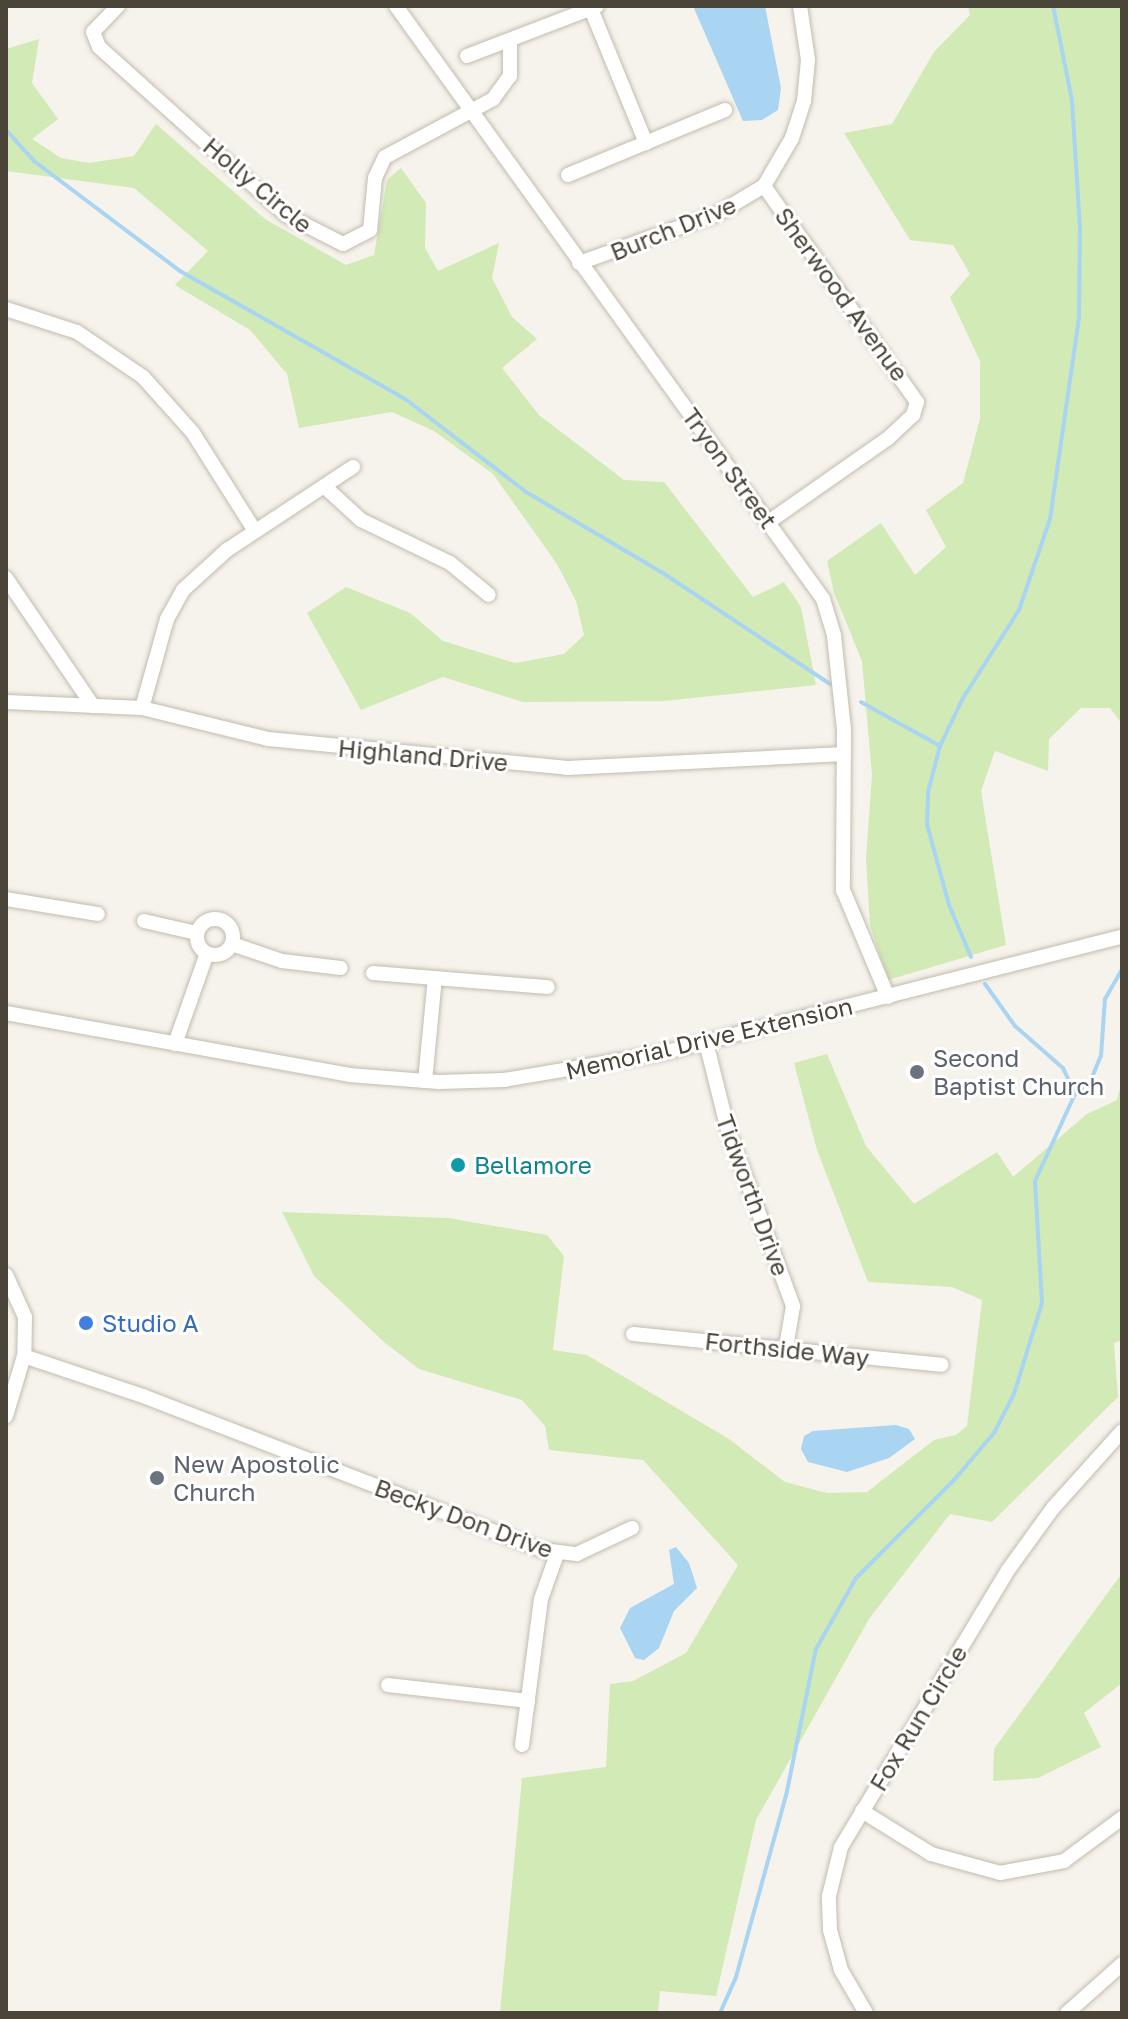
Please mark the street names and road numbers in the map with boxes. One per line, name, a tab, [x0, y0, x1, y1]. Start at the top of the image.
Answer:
street label: Holly Circle	[198, 131, 318, 239]
street label: Burch Drive	[606, 190, 740, 266]
street label: Sherwood Avenue	[769, 202, 915, 386]
street label: Tryon Street	[677, 402, 783, 534]
street label: Highland Drive	[337, 733, 509, 777]
street label: Memorial Drive Extension	[563, 991, 855, 1085]
street label: Tidworth Drive	[711, 1111, 795, 1279]
street label: Forthside Way	[703, 1326, 871, 1372]
street label: Becky Don Drive	[371, 1472, 557, 1564]
street label: Fox Run Circle	[863, 1640, 973, 1796]

